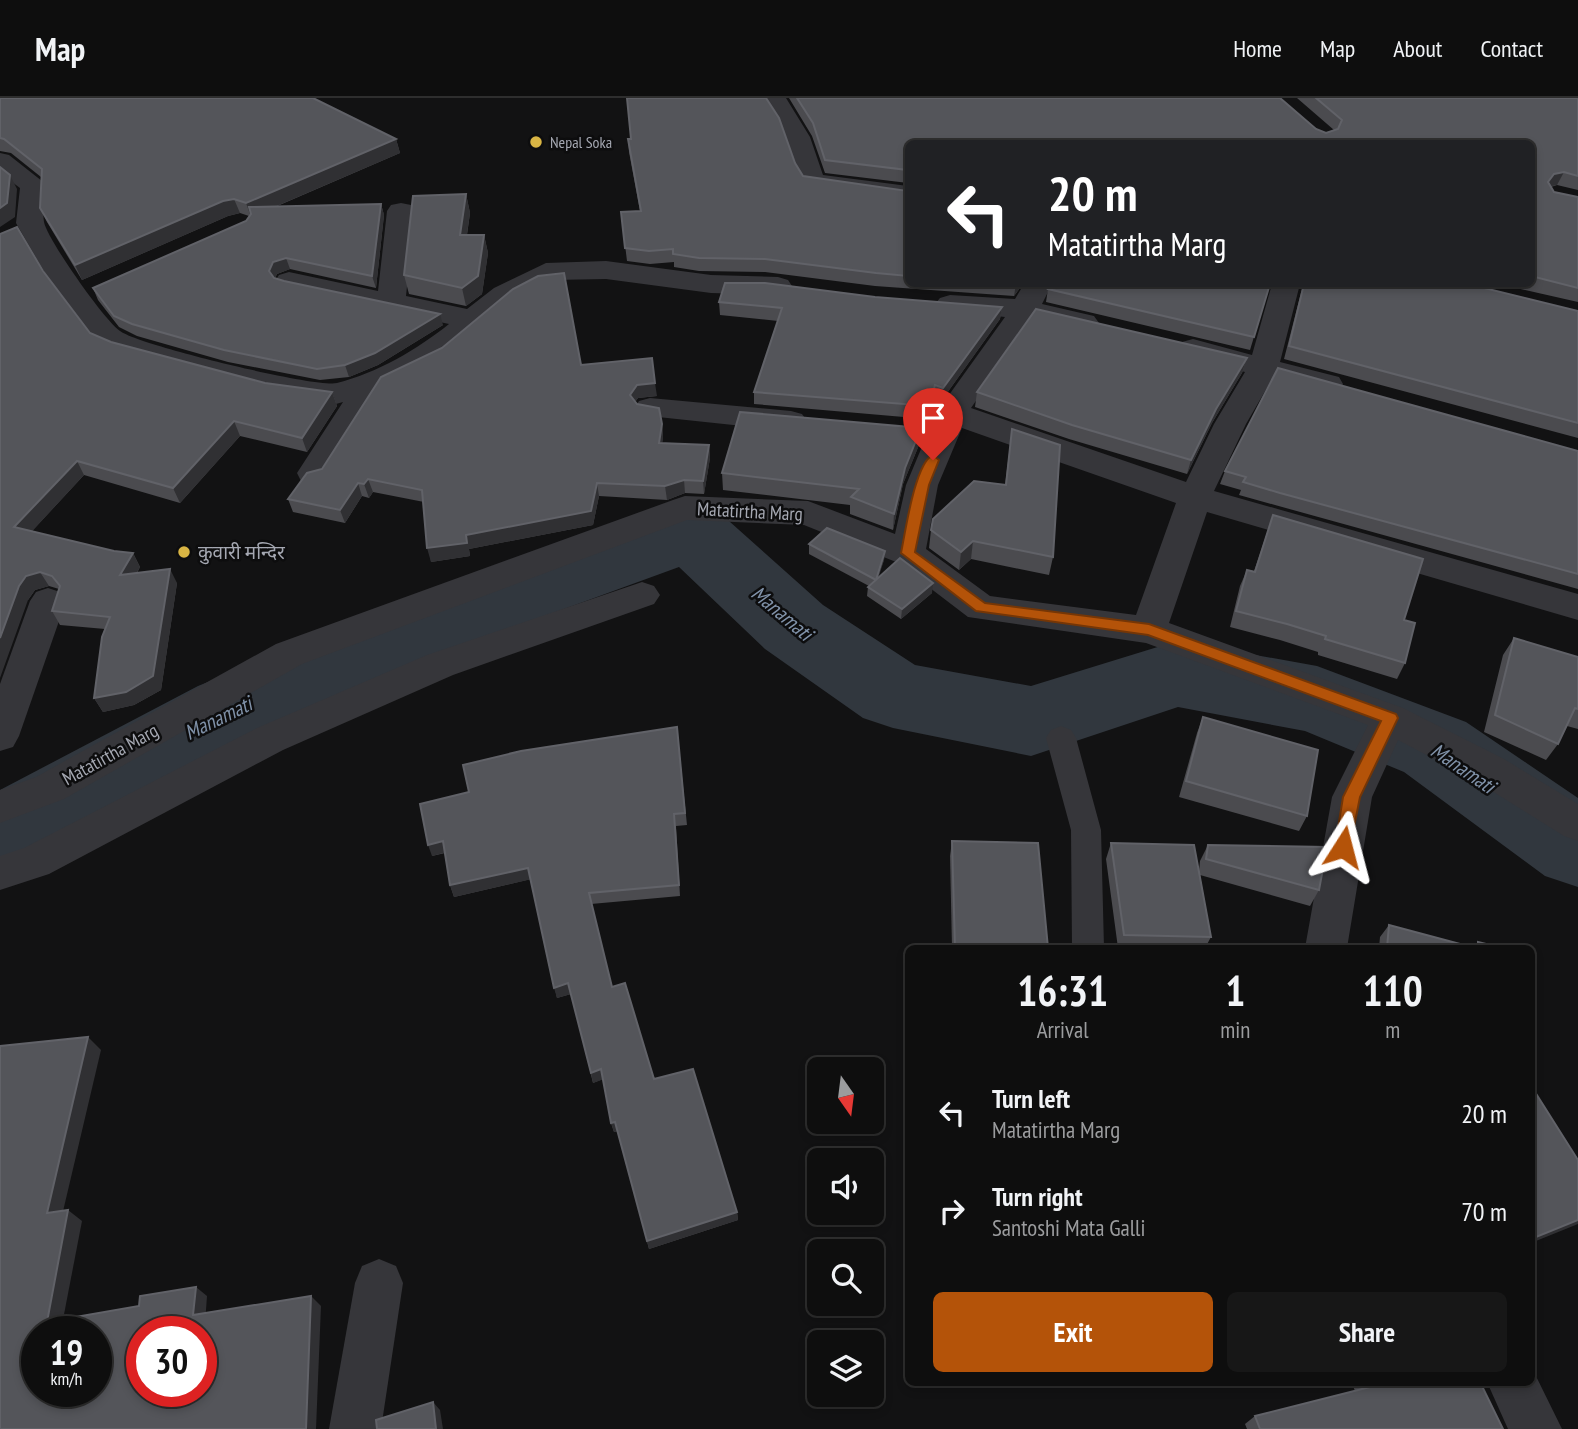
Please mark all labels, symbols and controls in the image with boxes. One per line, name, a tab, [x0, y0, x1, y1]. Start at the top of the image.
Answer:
text: Map	[35, 27, 85, 70]
text: Home	[1233, 33, 1282, 64]
text: Map	[1320, 33, 1355, 64]
text: About	[1393, 33, 1442, 64]
text: Contact	[1480, 33, 1543, 64]
place label: Nepal Soka	[550, 132, 612, 152]
marker: Nepal Soka	[528, 134, 544, 150]
text: 20 m	[1048, 161, 1137, 225]
icon: left	[933, 168, 1024, 259]
text: Matatirtha Marg	[1048, 223, 1226, 265]
pin	[903, 388, 963, 460]
icon: arrive	[914, 399, 952, 437]
street label: Matatirtha Marg	[697, 496, 803, 526]
place label: कुवारी मन्दिर	[198, 540, 286, 565]
marker: कुवारी मन्दिर	[176, 544, 192, 560]
water label: Manamati	[746, 580, 820, 648]
water label: Manamati	[180, 689, 258, 746]
street label: Matatirtha Marg	[58, 718, 162, 790]
water label: Manamati	[1426, 737, 1502, 801]
position arrow	[1306, 810, 1380, 884]
text: 16:31	[1017, 963, 1108, 1018]
text: 1	[1225, 963, 1245, 1018]
text: 110	[1363, 963, 1423, 1018]
text: Arrival	[1037, 1015, 1089, 1044]
text: min	[1220, 1015, 1250, 1044]
text: m	[1385, 1015, 1400, 1044]
north arrow	[807, 1057, 884, 1134]
map controls	[807, 1057, 884, 1407]
text: Turn left	[992, 1082, 1070, 1115]
icon: left	[933, 1094, 971, 1132]
text: 20 m	[1461, 1097, 1507, 1130]
text: Matatirtha Marg	[992, 1115, 1120, 1144]
button: sound	[807, 1148, 884, 1225]
text: Turn right	[992, 1180, 1083, 1213]
icon: right	[933, 1192, 971, 1230]
text: 70 m	[1461, 1195, 1507, 1228]
text: Santoshi Mata Galli	[992, 1213, 1145, 1242]
button: search	[807, 1239, 884, 1316]
button: Exit	[933, 1292, 1213, 1372]
button: Share	[1227, 1292, 1507, 1372]
speed limit sign: 30	[126, 1316, 217, 1407]
text: 19	[50, 1329, 83, 1375]
button: layers	[807, 1330, 884, 1407]
text: km/h	[51, 1367, 82, 1390]

